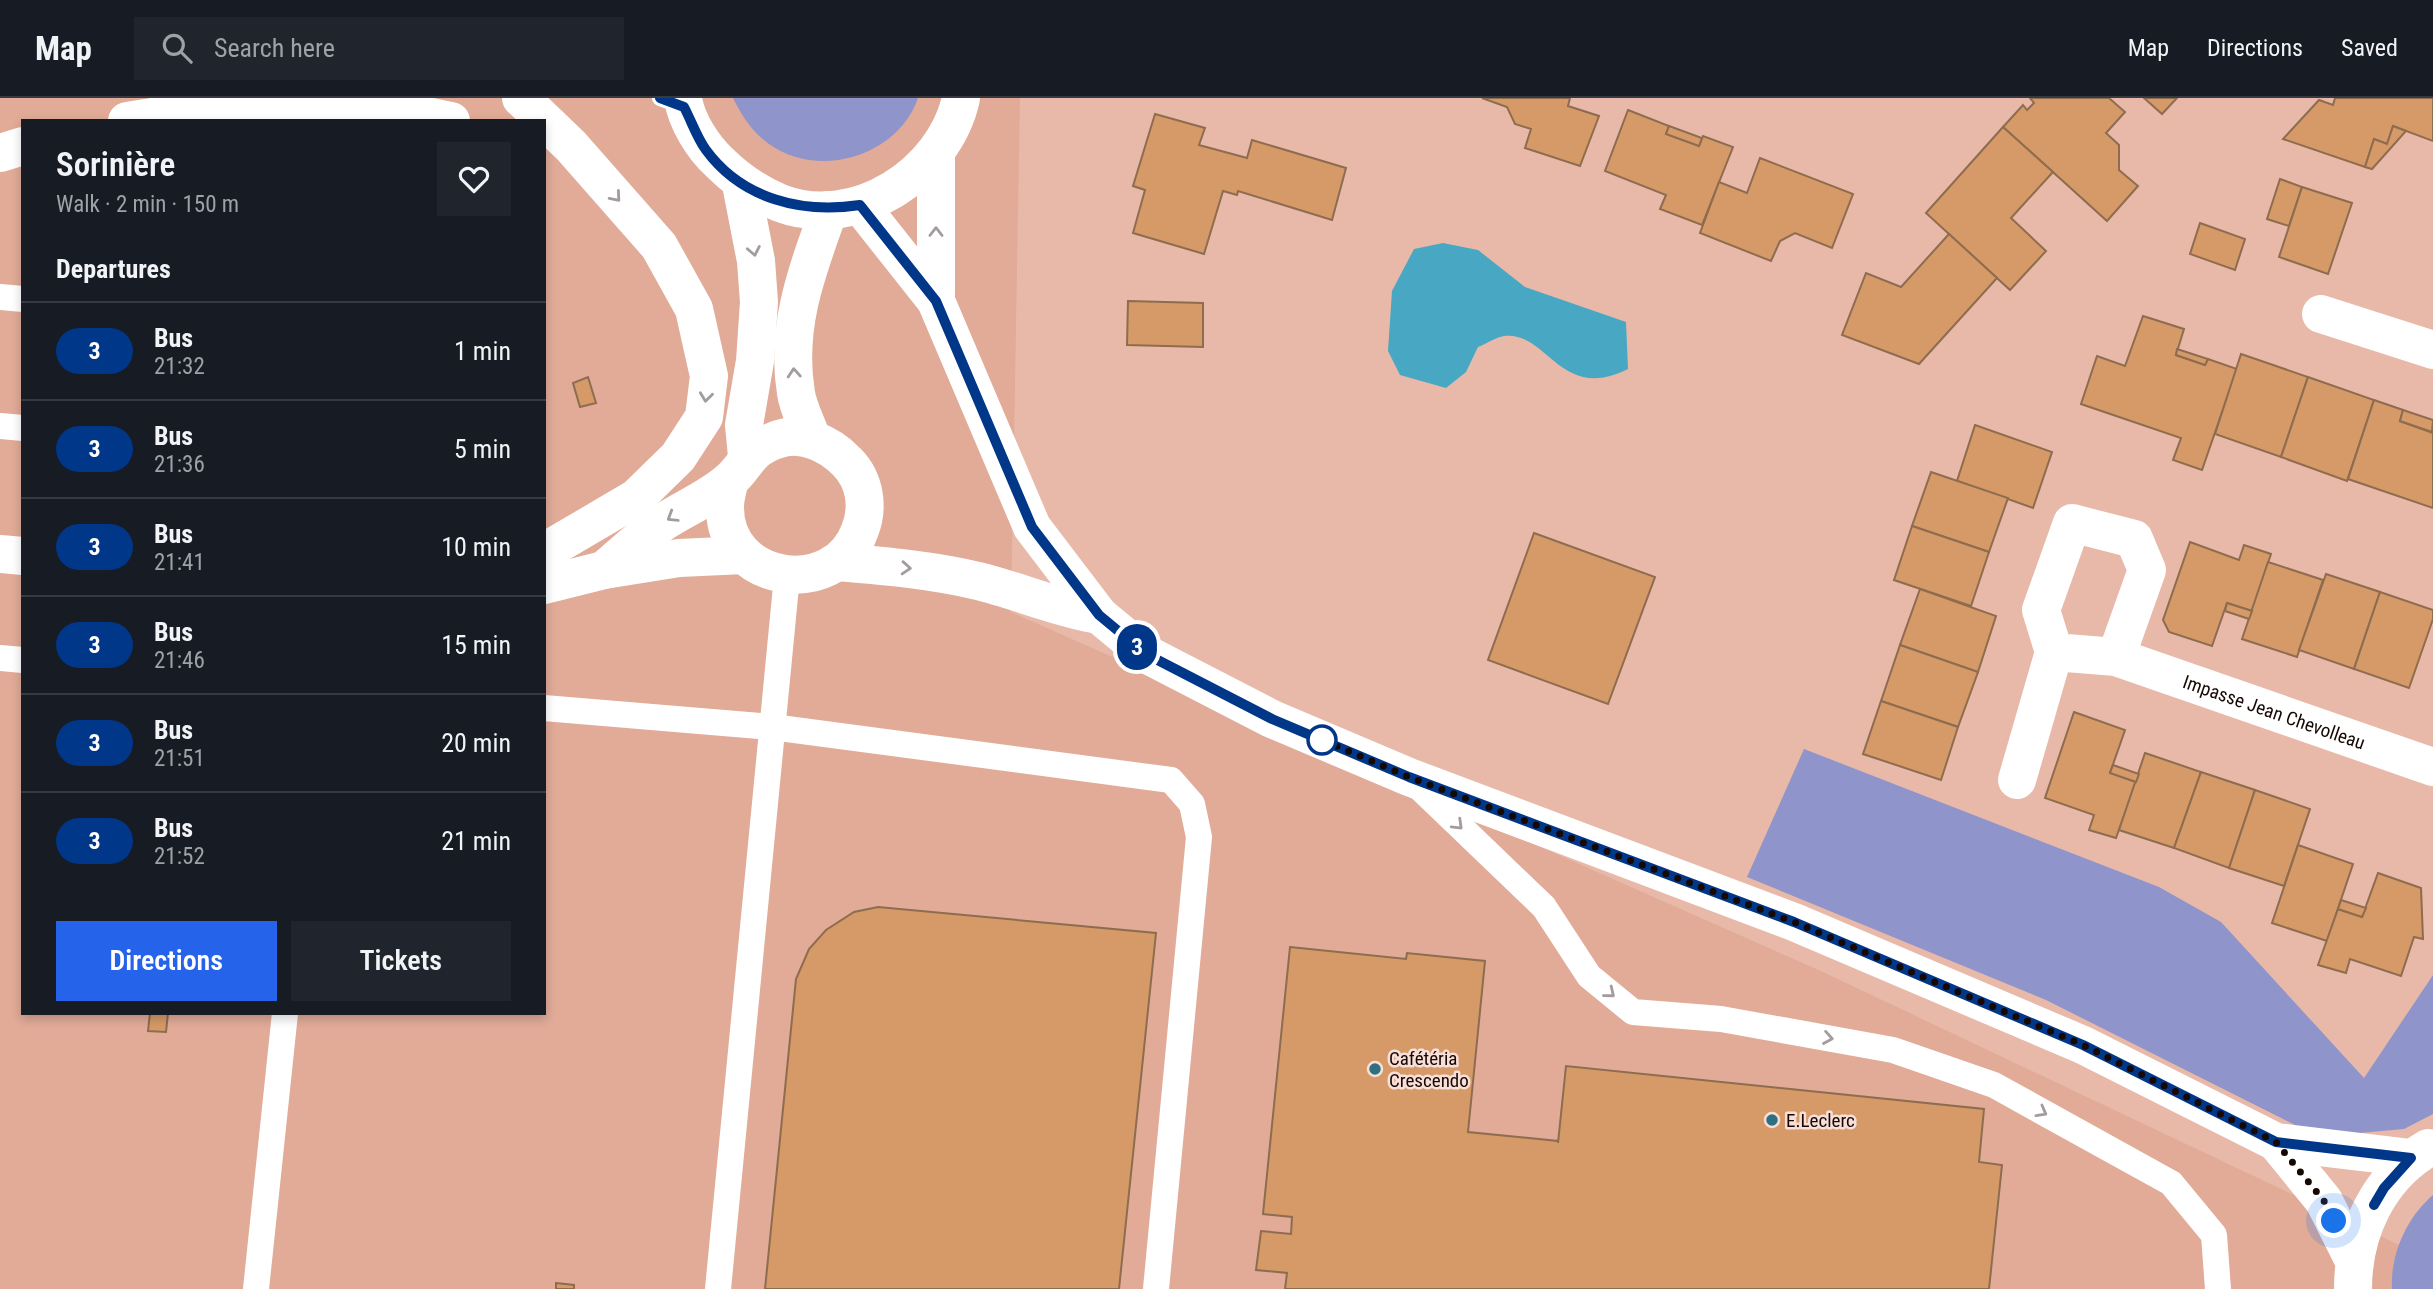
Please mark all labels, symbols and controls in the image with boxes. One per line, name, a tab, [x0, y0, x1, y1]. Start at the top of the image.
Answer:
search box	[134, 17, 624, 80]
text: Map	[35, 29, 92, 68]
icon: search	[158, 29, 196, 67]
text: Search here	[214, 33, 335, 63]
text: Map	[2128, 34, 2169, 62]
text: Directions	[2207, 34, 2303, 62]
text: Saved	[2341, 34, 2398, 62]
button: heart	[437, 142, 511, 216]
text: Sorinière	[56, 145, 175, 184]
one-way arrow	[608, 189, 620, 202]
text: Walk · 2 min · 150 m	[56, 191, 239, 218]
one-way arrow	[928, 227, 944, 237]
one-way arrow	[746, 245, 761, 257]
text: Departures	[56, 254, 171, 284]
text: Bus	[154, 323, 193, 353]
text: 1 min	[454, 336, 511, 366]
text: 3	[88, 337, 101, 365]
text: 21:32	[154, 353, 205, 380]
one-way arrow	[787, 368, 802, 379]
one-way arrow	[699, 392, 714, 403]
text: Bus	[154, 421, 193, 451]
text: 5 min	[454, 434, 511, 464]
text: 3	[88, 435, 101, 463]
text: 21:36	[154, 451, 205, 478]
one-way arrow	[667, 508, 680, 521]
text: Bus	[154, 519, 193, 549]
text: 10 min	[441, 532, 511, 562]
text: 3	[88, 533, 101, 561]
text: 21:41	[154, 549, 205, 576]
one-way arrow	[901, 560, 912, 575]
text: Bus	[154, 617, 193, 647]
line badge: 3	[1114, 624, 1160, 670]
text: 15 min	[441, 630, 511, 660]
text: 3	[88, 631, 101, 659]
text: 3	[1131, 633, 1143, 661]
text: 21:46	[154, 647, 205, 674]
street label: Impasse Jean Chevolleau	[2180, 670, 2368, 755]
text: Bus	[154, 715, 193, 745]
unlabelled marker	[1307, 725, 1337, 755]
text: 20 min	[441, 728, 511, 758]
text: 3	[88, 729, 101, 757]
text: 21:51	[154, 745, 205, 772]
text: Bus	[154, 813, 193, 843]
one-way arrow	[1450, 816, 1463, 829]
text: 21 min	[441, 826, 511, 856]
text: 3	[88, 827, 101, 855]
text: 21:52	[154, 843, 205, 870]
button: Directions	[56, 921, 277, 1001]
button: Tickets	[291, 921, 511, 1001]
one-way arrow	[1602, 984, 1614, 997]
one-way arrow	[1822, 1030, 1834, 1045]
place label: Cafétéria Crescendo	[1389, 1047, 1469, 1092]
marker: Cafétéria Crescendo	[1367, 1061, 1383, 1077]
one-way arrow	[2035, 1103, 2047, 1117]
place label: E.Leclerc	[1786, 1109, 1855, 1132]
marker: E.Leclerc	[1764, 1112, 1780, 1128]
your location	[2316, 1203, 2351, 1238]

